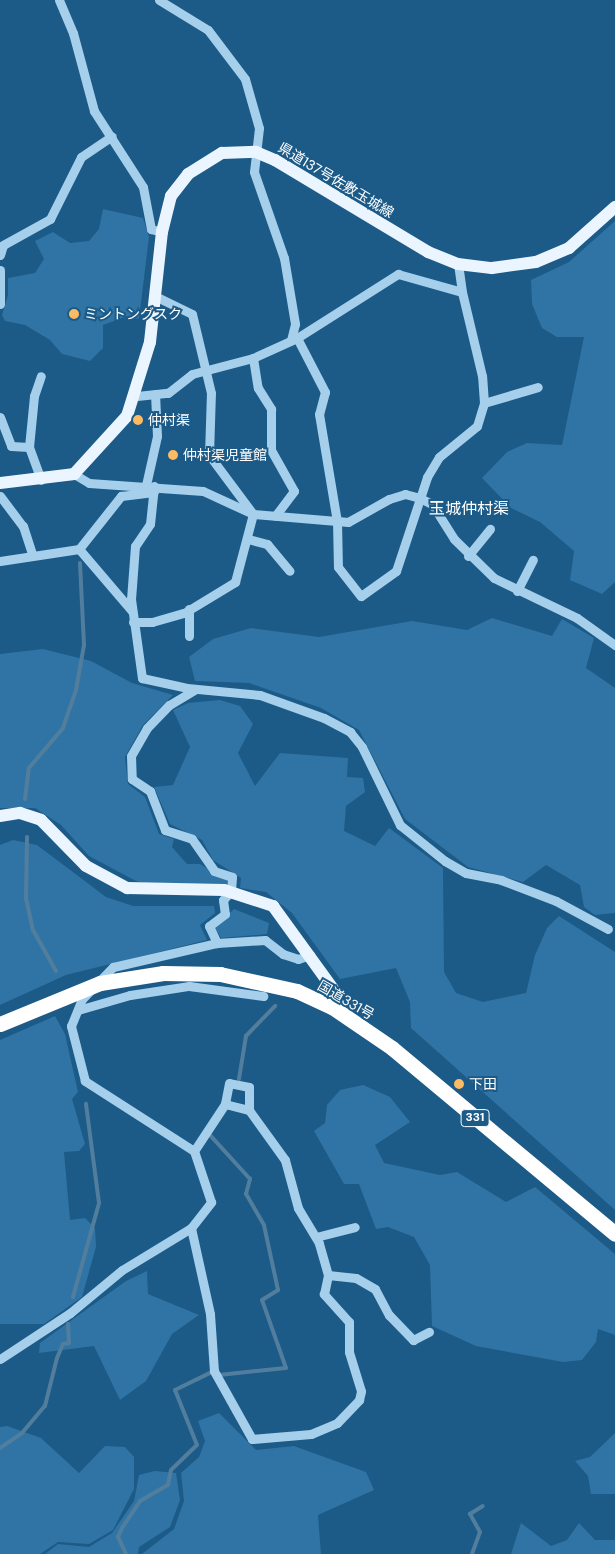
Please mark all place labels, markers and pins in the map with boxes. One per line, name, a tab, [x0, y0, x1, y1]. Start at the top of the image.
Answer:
place label: ミントングスク	[84, 306, 182, 322]
marker: ミントングスク	[68, 308, 80, 320]
place label: 仲村渠	[148, 412, 190, 428]
marker: 仲村渠	[132, 414, 144, 426]
place label: 仲村渠児童館	[183, 447, 267, 463]
marker: 仲村渠児童館	[167, 449, 179, 461]
place label: 下田	[469, 1076, 497, 1092]
marker: 下田	[453, 1078, 465, 1090]

